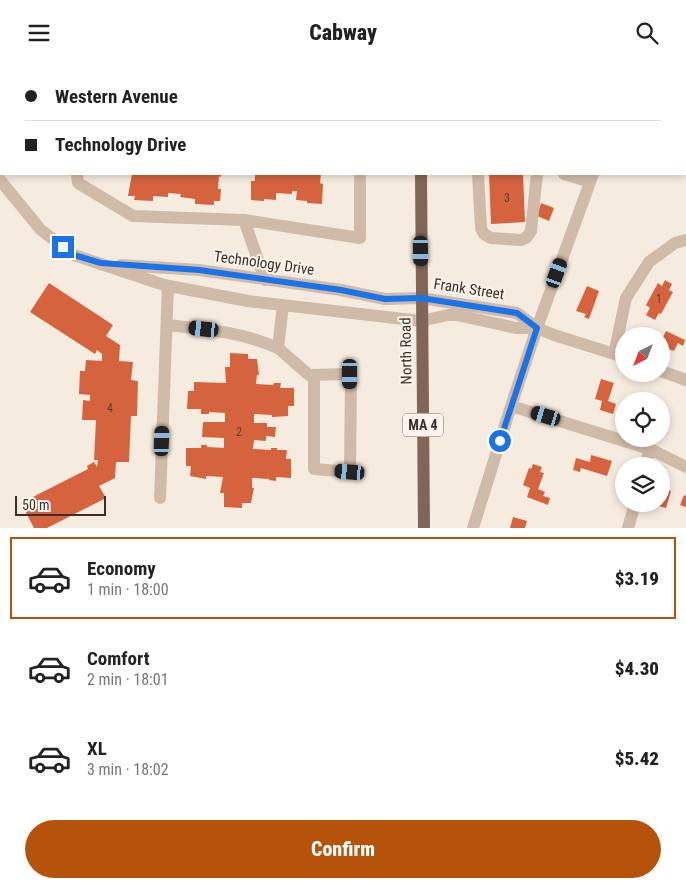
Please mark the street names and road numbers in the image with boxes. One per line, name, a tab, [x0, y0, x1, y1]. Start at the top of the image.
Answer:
street label: Technology Drive	[213, 247, 315, 279]
street label: Frank Street	[432, 275, 506, 303]
street label: North Road	[396, 317, 416, 385]
road number: MA 4	[403, 413, 443, 437]

